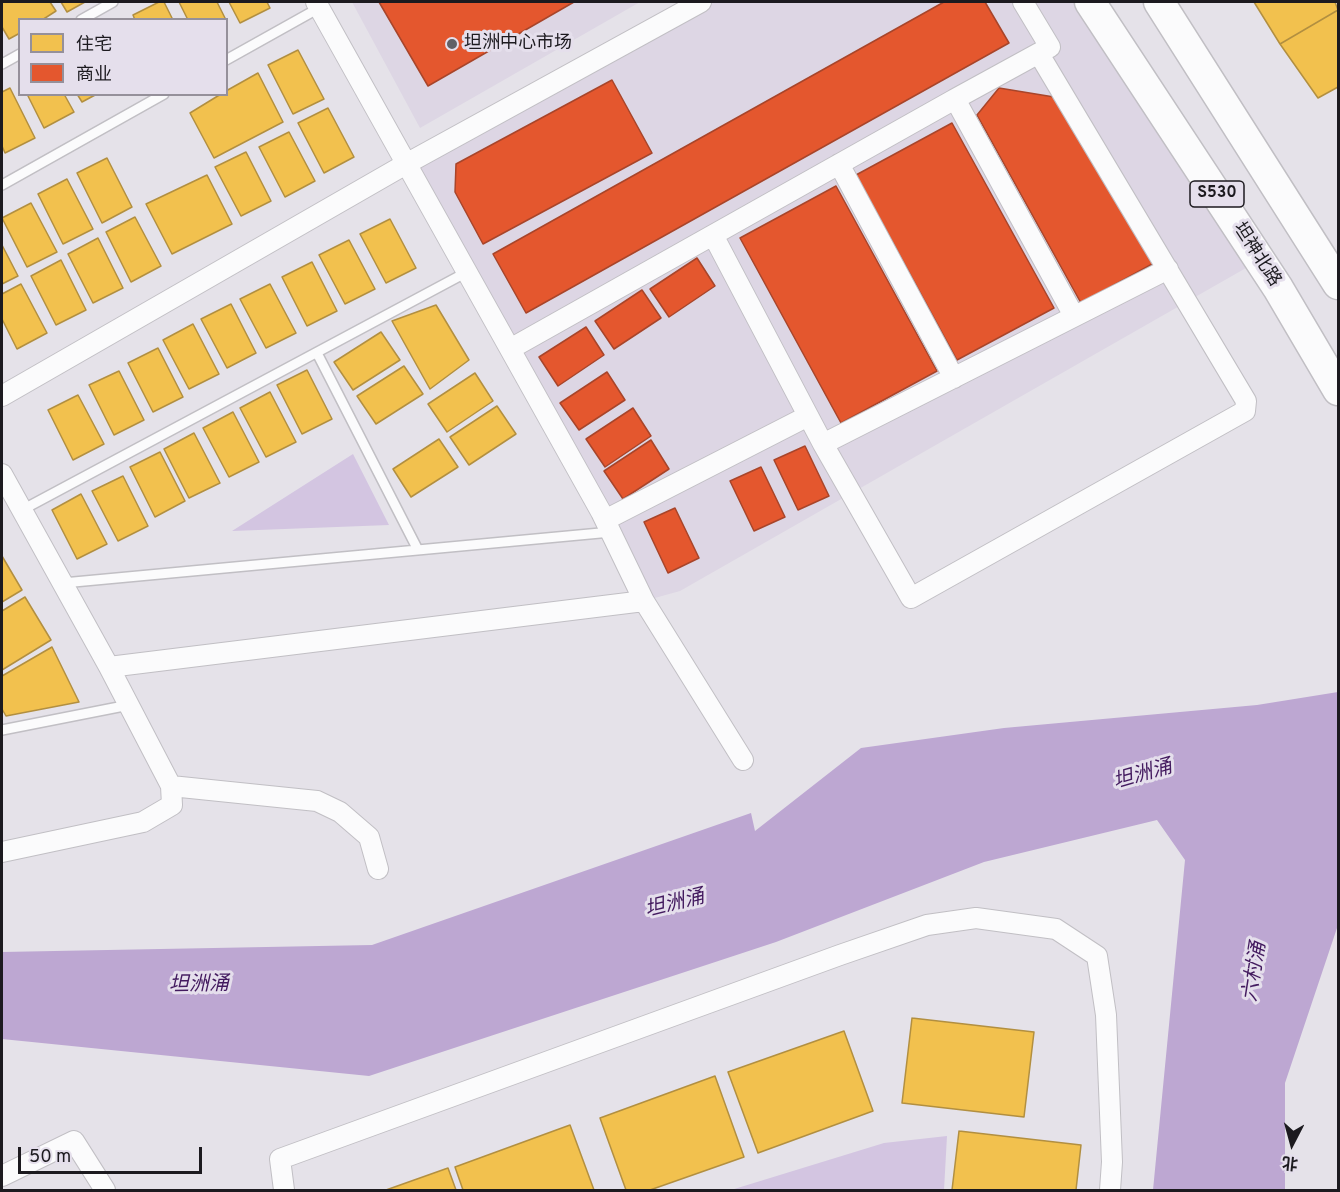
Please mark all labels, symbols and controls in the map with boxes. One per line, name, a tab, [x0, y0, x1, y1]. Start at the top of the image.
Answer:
legend	[18, 18, 228, 96]
place label: 坦洲中心市场	[464, 33, 572, 55]
text: 住宅	[76, 34, 112, 57]
marker: 坦洲中心市场	[445, 37, 459, 51]
text: 商业	[76, 64, 112, 87]
road number: S530	[1190, 181, 1244, 207]
street label: 坦神北路	[1227, 219, 1285, 291]
water label: 坦洲涌	[1111, 756, 1175, 796]
water label: 坦洲涌	[643, 886, 707, 924]
water label: 六村涌	[1239, 940, 1273, 1004]
water label: 坦洲涌	[169, 973, 229, 999]
north arrow	[1262, 1114, 1322, 1174]
scale bar	[21, 1135, 206, 1173]
text: 50 m	[29, 1146, 71, 1169]
text: 北	[1281, 1151, 1299, 1173]

